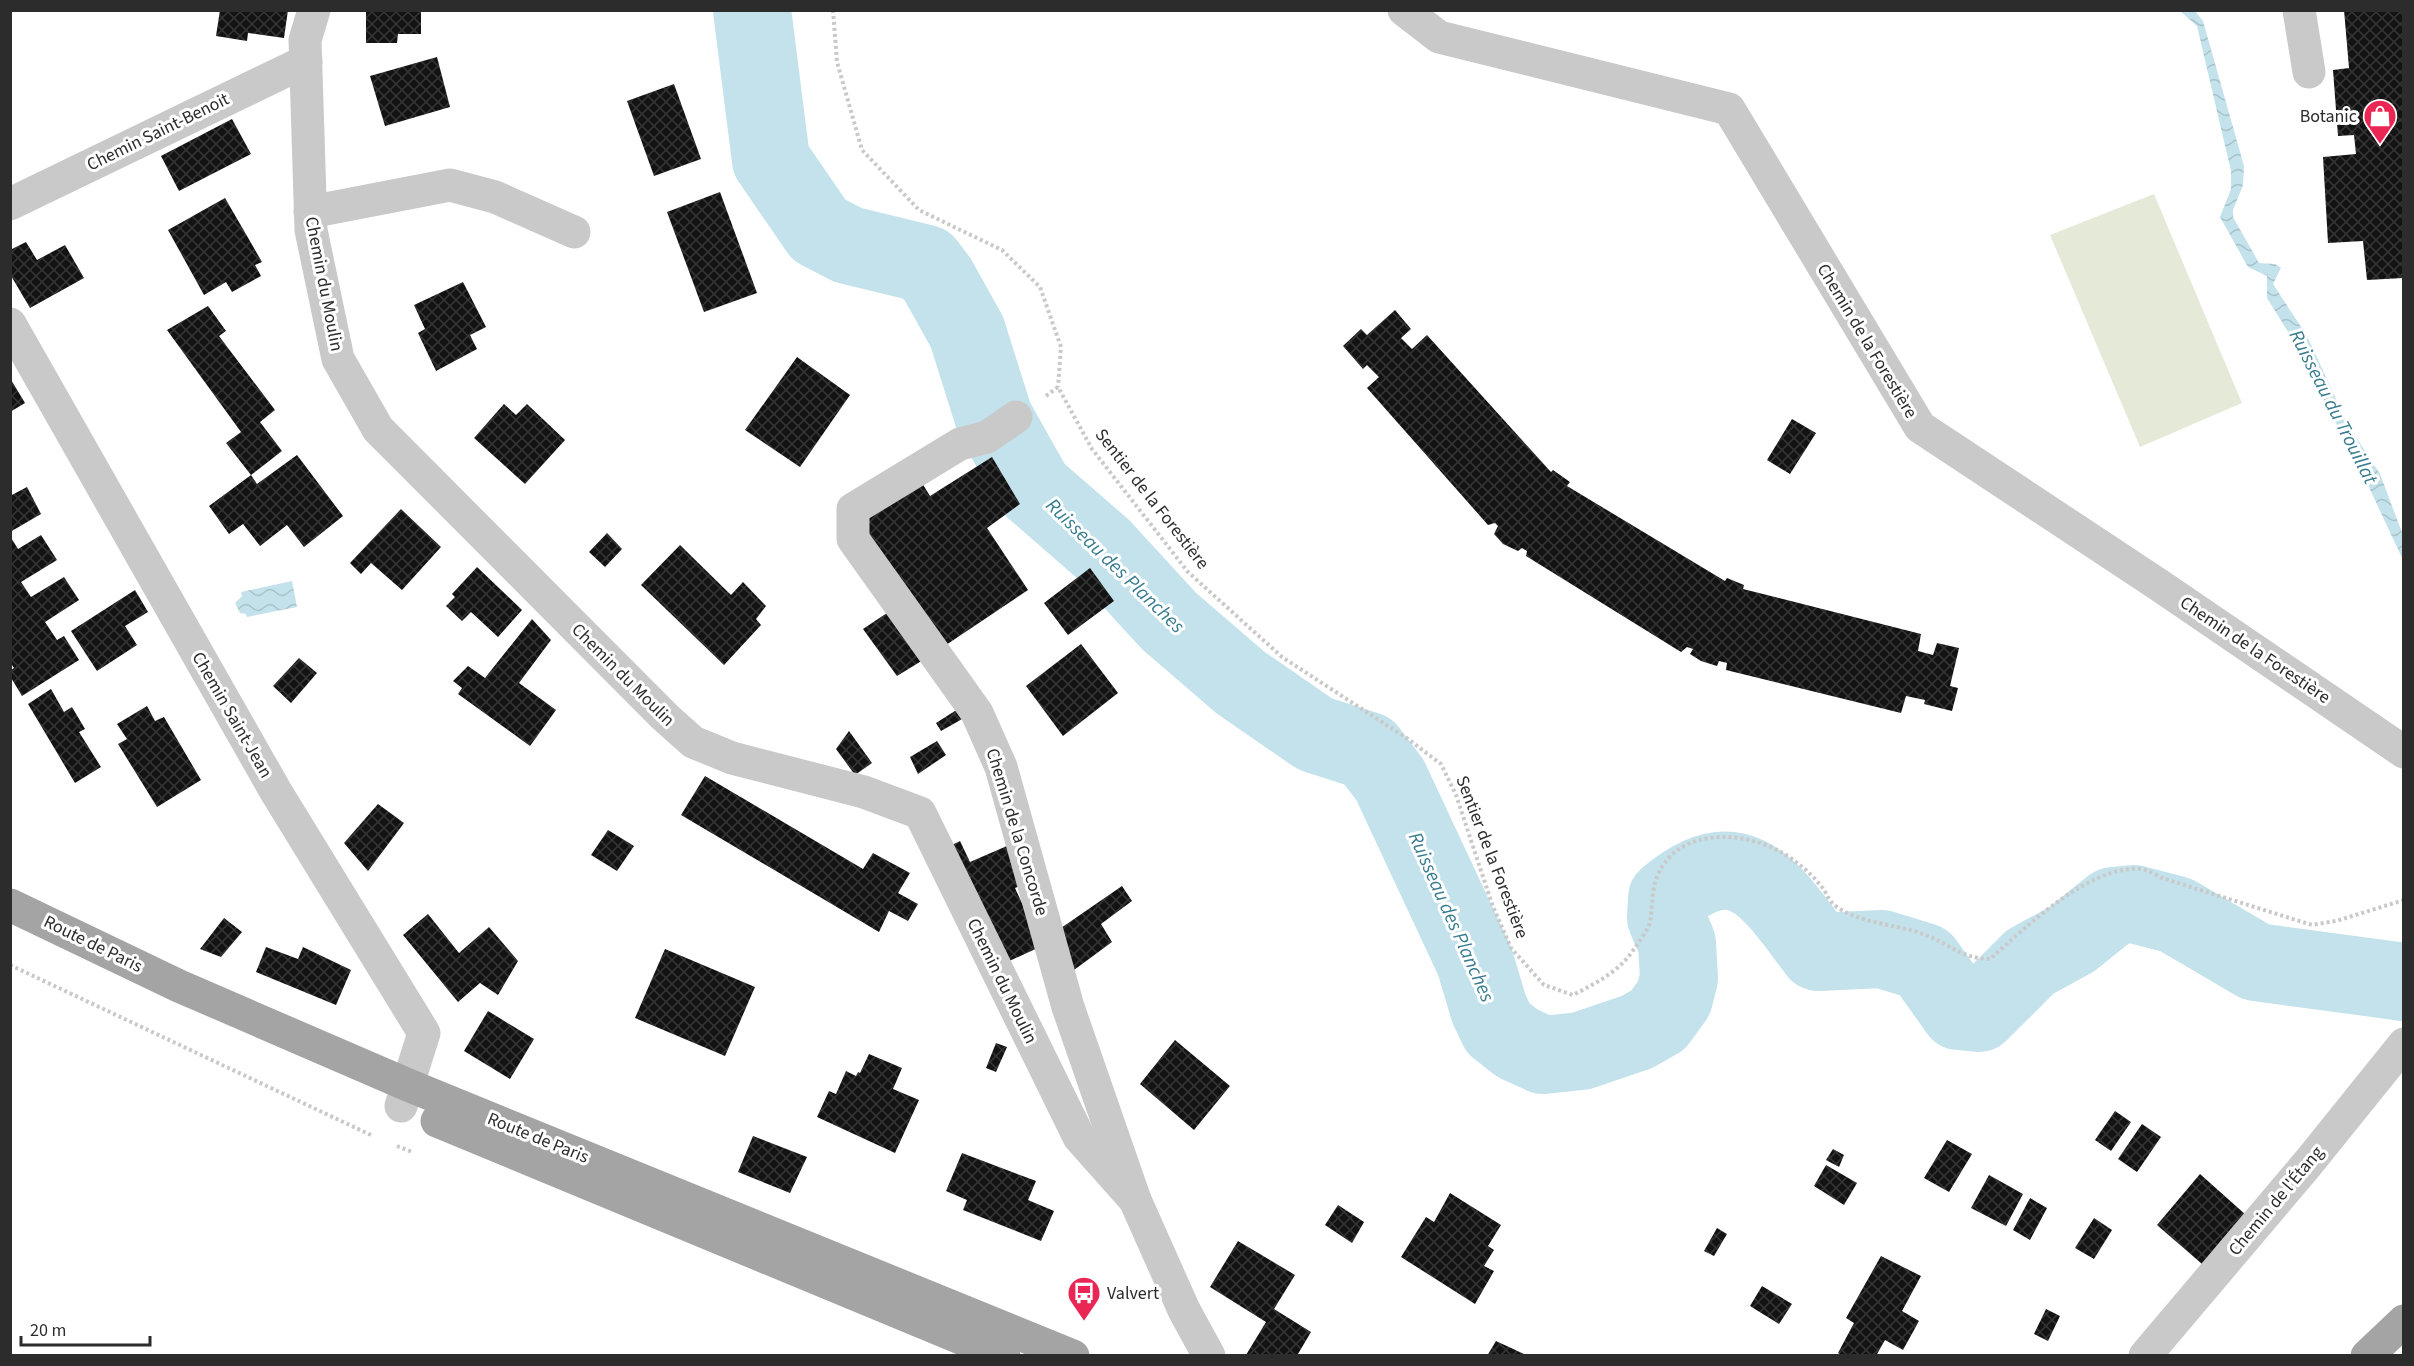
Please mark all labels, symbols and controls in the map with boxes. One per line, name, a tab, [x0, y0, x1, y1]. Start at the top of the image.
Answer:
street label: Chemin Saint-Benoit	[83, 87, 233, 177]
shop icon: Botanic	[2362, 98, 2398, 145]
place label: Botanic	[2300, 104, 2357, 129]
street label: Chemin du Moulin	[299, 215, 349, 353]
street label: Chemin de la Forestière	[1811, 259, 1923, 423]
water label: Ruisseau du Trouillat	[2282, 325, 2384, 490]
street label: Sentier de la Forestière	[1089, 423, 1215, 575]
water label: Ruisseau des Planches	[1039, 492, 1191, 640]
street label: Chemin de la Forestière	[2175, 590, 2335, 710]
street label: Chemin du Moulin	[566, 618, 680, 732]
street label: Chemin Saint-Jean	[186, 647, 278, 783]
street label: Chemin de la Concorde	[980, 745, 1054, 919]
street label: Sentier de la Forestière	[1449, 772, 1535, 942]
water label: Ruisseau des Planches	[1401, 828, 1501, 1006]
street label: Route de Paris	[39, 909, 147, 979]
street label: Chemin du Moulin	[961, 914, 1043, 1048]
street label: Route de Paris	[484, 1106, 592, 1170]
street label: Chemin de l'Étang	[2223, 1141, 2329, 1261]
bus stop icon: Valvert	[1066, 1275, 1102, 1322]
place label: Valvert	[1107, 1281, 1159, 1306]
scale bar	[21, 1309, 150, 1347]
text: 20 m	[30, 1318, 66, 1343]

